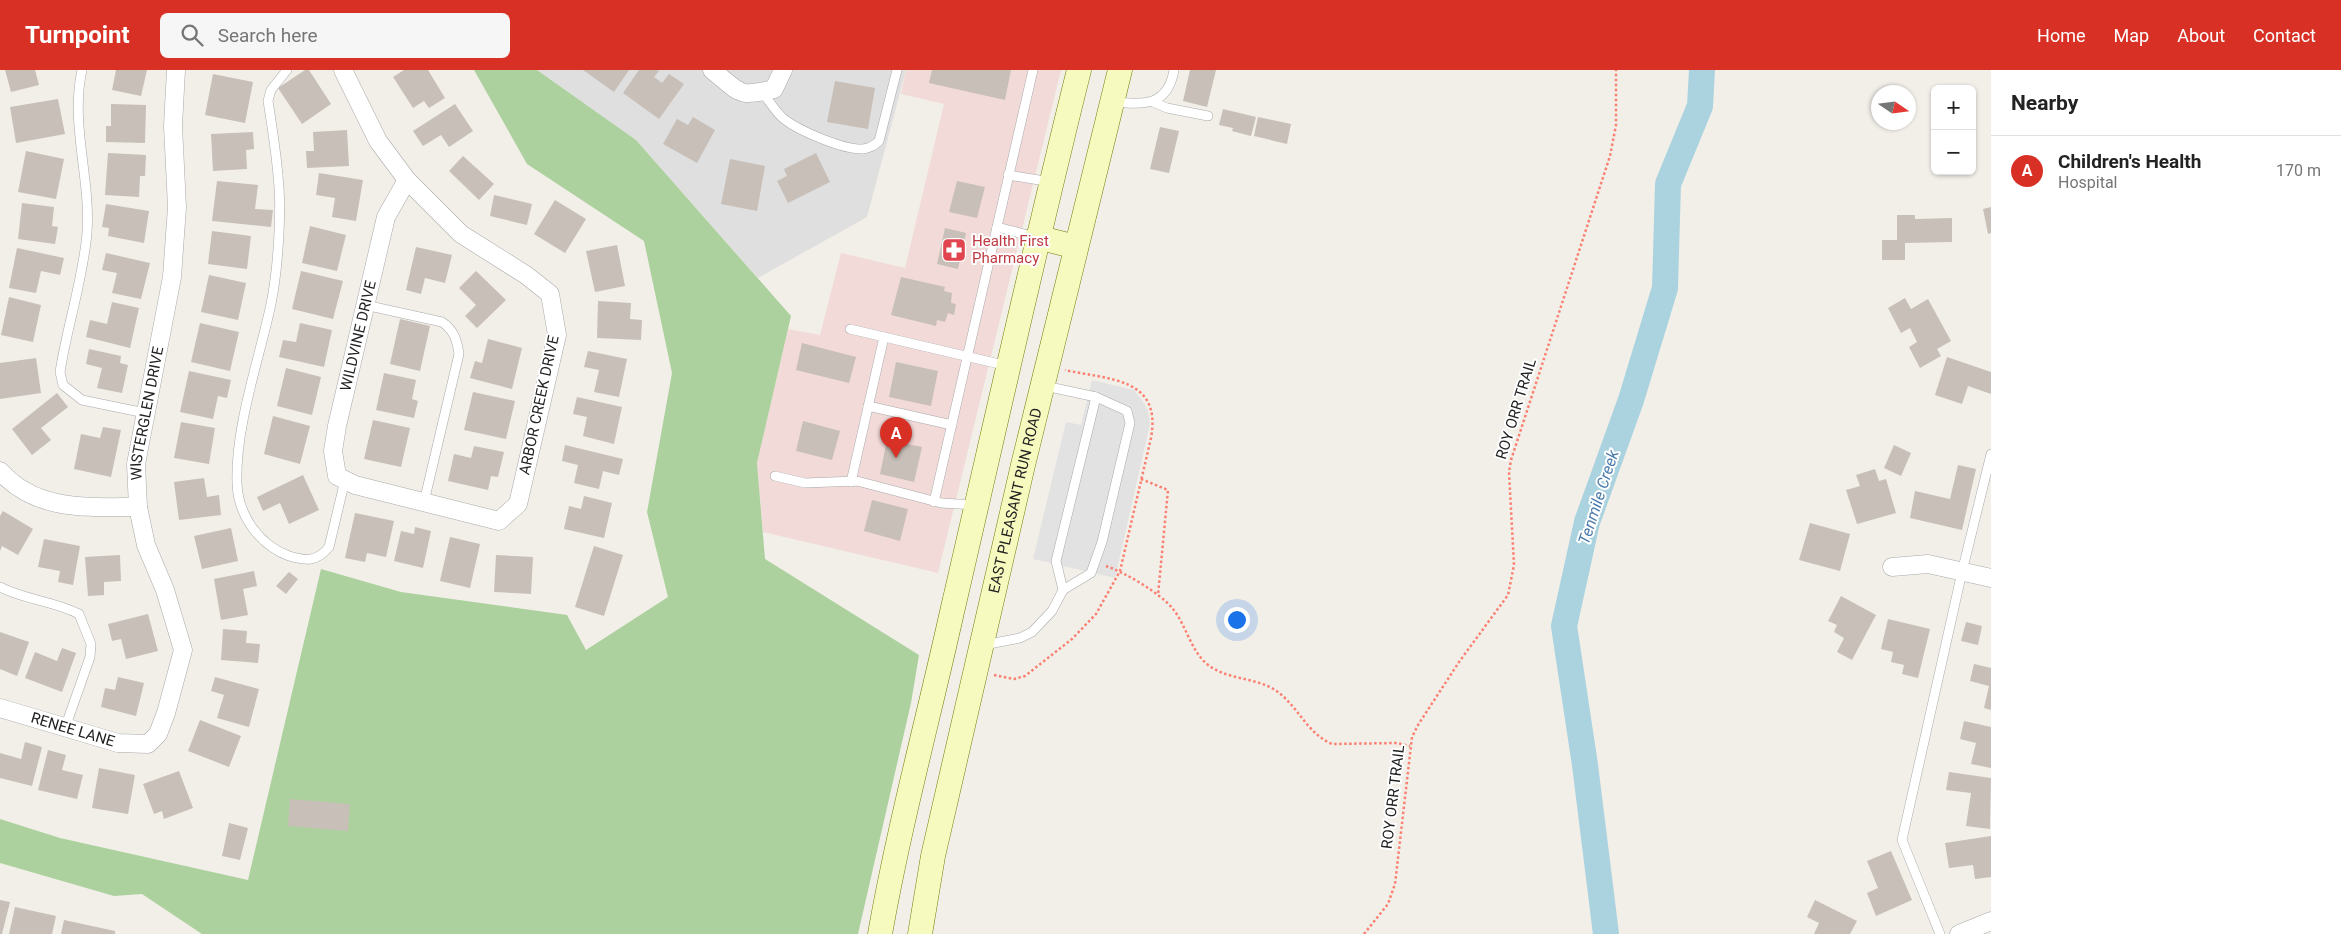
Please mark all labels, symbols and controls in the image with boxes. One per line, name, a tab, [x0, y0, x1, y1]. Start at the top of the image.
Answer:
search box	[160, 13, 510, 58]
text: Turnpoint	[25, 21, 130, 49]
icon: search	[178, 21, 206, 49]
text: Search here	[218, 24, 318, 47]
text: Home	[2037, 25, 2086, 46]
text: Map	[2114, 25, 2149, 46]
text: About	[2177, 25, 2225, 46]
text: Contact	[2253, 25, 2316, 46]
north arrow	[1871, 85, 1916, 130]
map controls	[1931, 85, 1976, 175]
button: +	[1931, 85, 1976, 130]
text: Nearby	[2011, 91, 2078, 115]
button: −	[1931, 130, 1976, 175]
text: Children's Health	[2058, 150, 2201, 173]
text: A	[2022, 161, 2032, 180]
text: 170 m	[2276, 161, 2321, 180]
text: Hospital	[2058, 173, 2118, 192]
place label: Health First Pharmacy	[972, 232, 1049, 267]
pharmacy icon: Health First Pharmacy	[941, 237, 967, 263]
street label: WILDVINE DRIVE	[336, 278, 380, 393]
street label: ARBOR CREEK DRIVE	[515, 333, 563, 476]
street label: WISTERGLEN DRIVE	[127, 345, 168, 481]
street label: ROY ORR TRAIL	[1492, 356, 1540, 462]
street label: EAST PLEASANT RUN ROAD	[985, 406, 1046, 595]
pin: A	[880, 417, 912, 458]
water label: Tenmile Creek	[1574, 446, 1623, 547]
your location	[1224, 607, 1250, 633]
street label: RENEE LANE	[29, 709, 117, 751]
street label: ROY ORR TRAIL	[1378, 744, 1408, 850]

